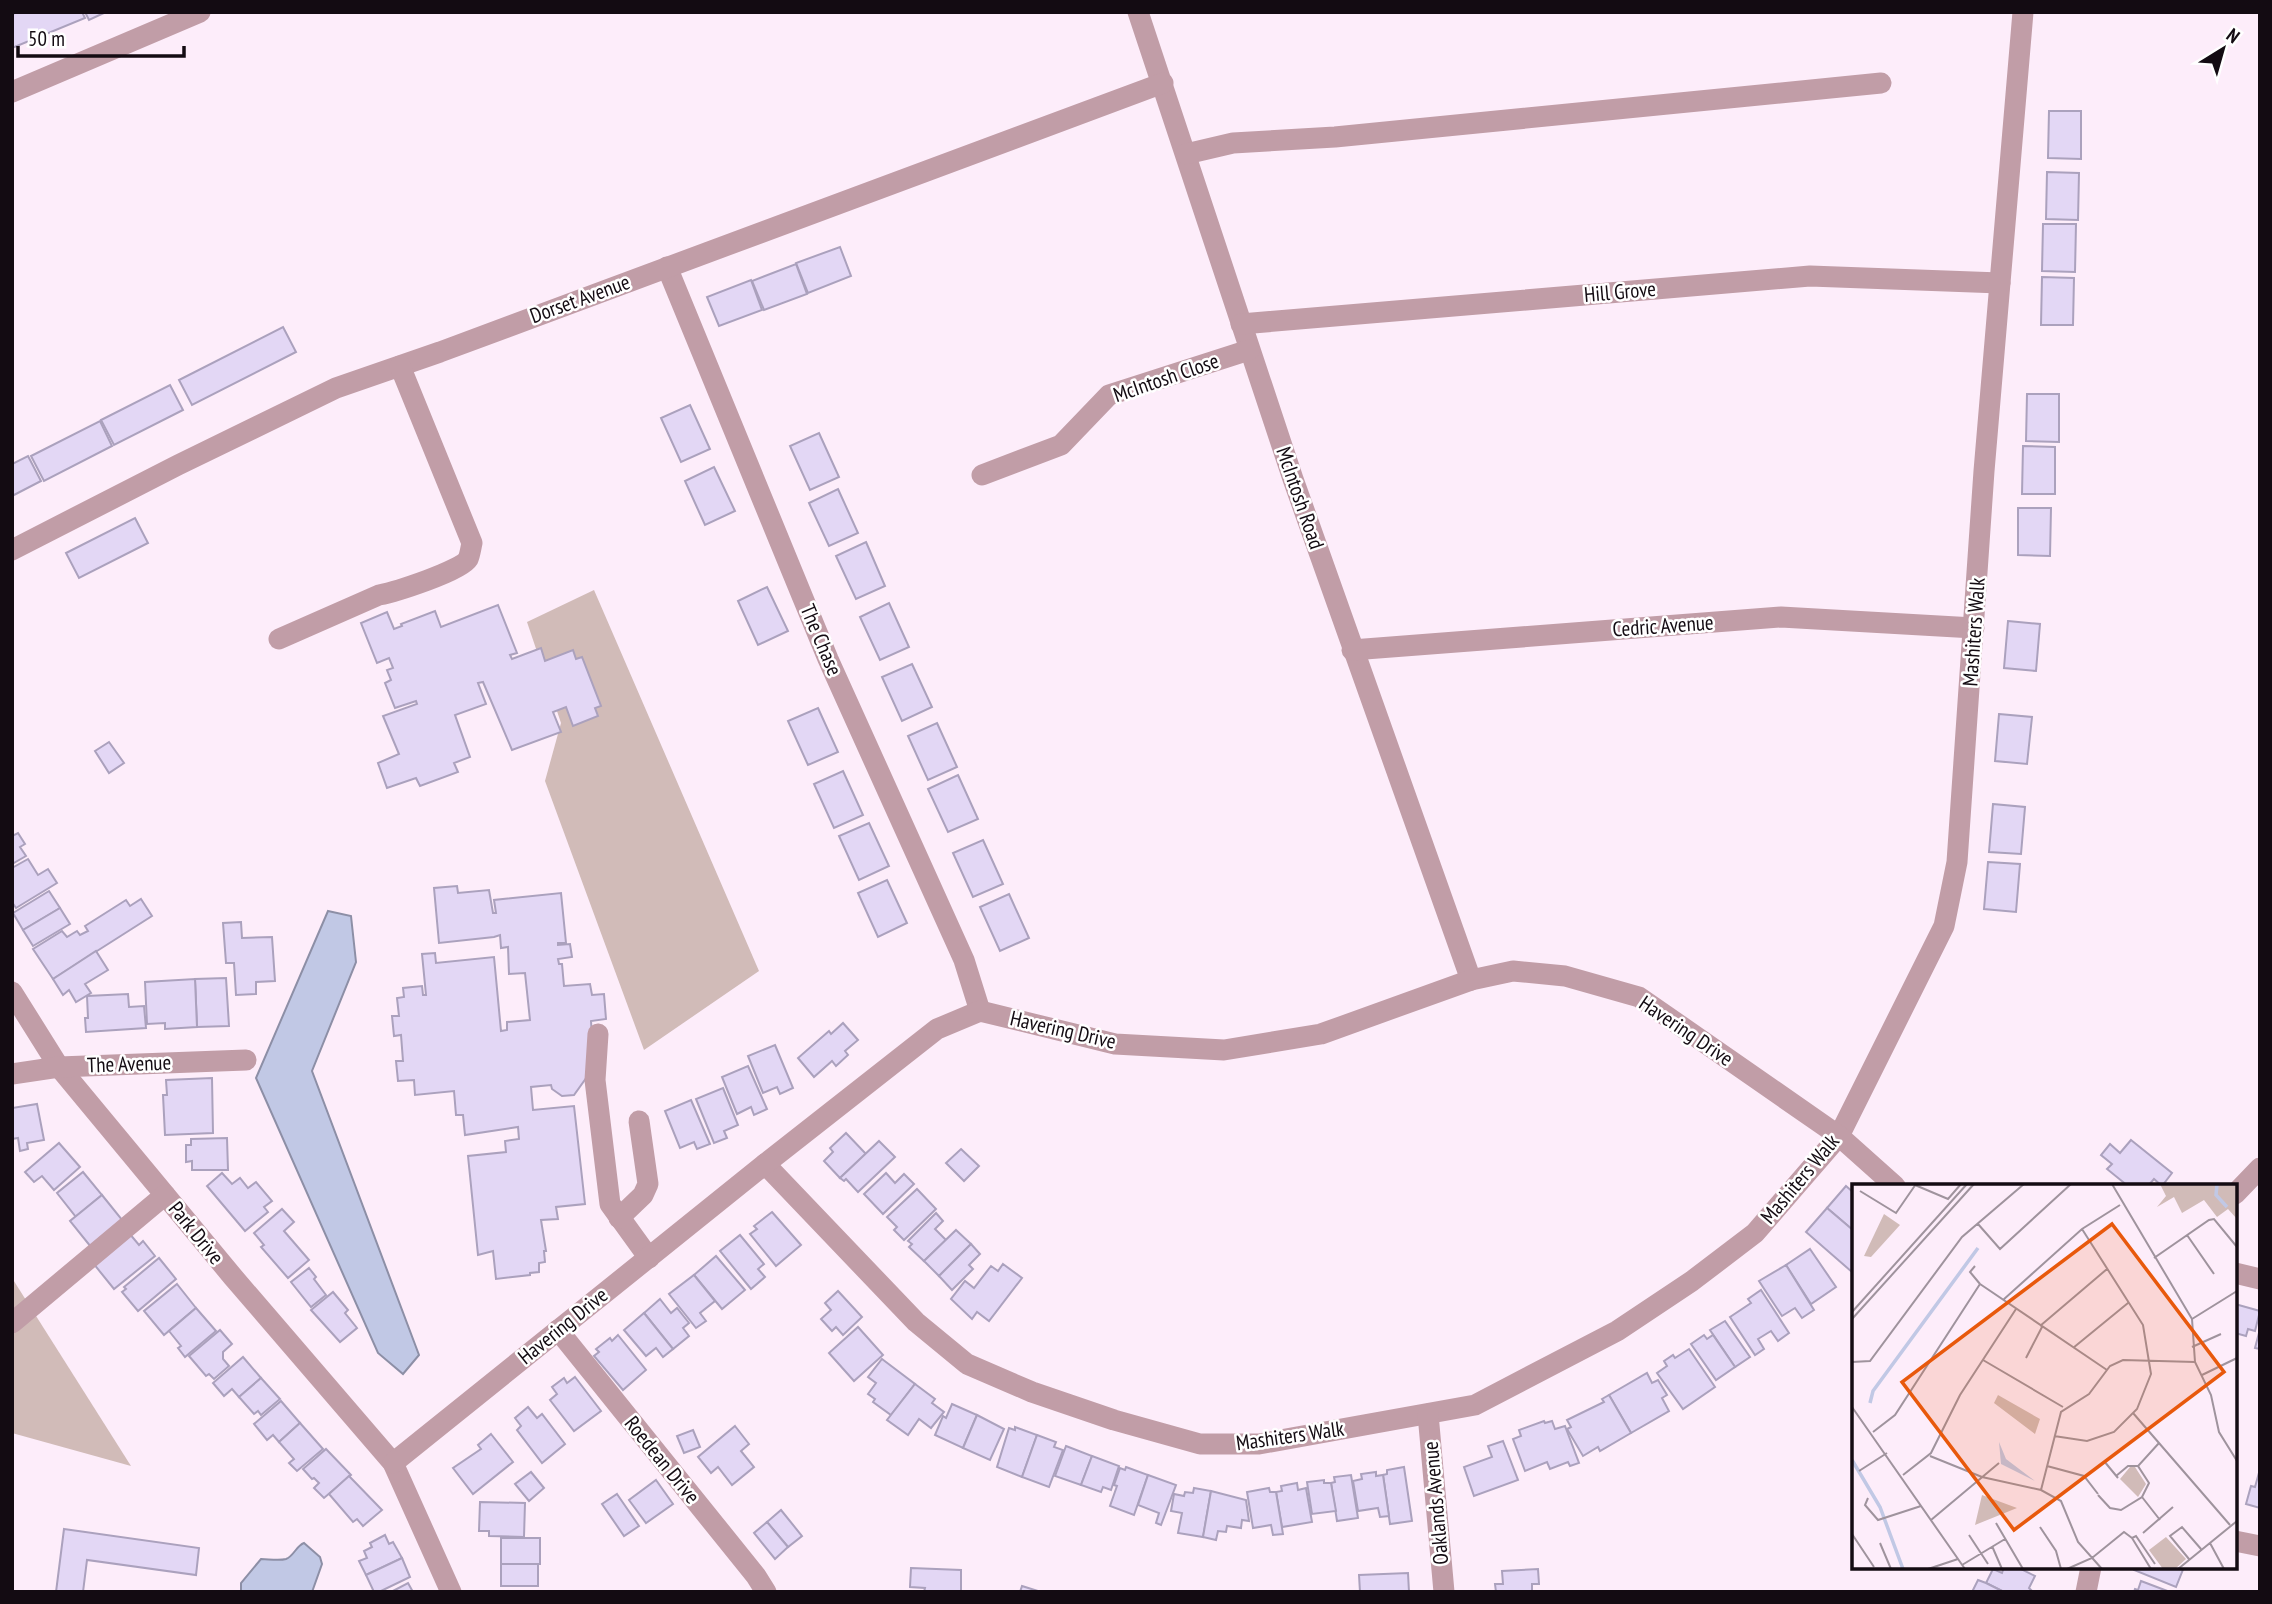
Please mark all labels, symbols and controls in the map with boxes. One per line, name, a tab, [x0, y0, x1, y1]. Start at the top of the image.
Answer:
scale bar	[18, 14, 184, 58]
north arrow	[2188, 14, 2258, 84]
text: N	[2222, 23, 2245, 48]
text: 50 m	[28, 25, 65, 52]
street label: Dorset Avenue	[526, 268, 633, 329]
street label: Hill Grove	[1583, 275, 1657, 308]
street label: McIntosh Close	[1110, 347, 1222, 408]
street label: McIntosh Road	[1270, 443, 1331, 552]
street label: Mashiters Walk	[1956, 577, 1991, 687]
street label: The Chase	[794, 600, 848, 679]
street label: Cedric Avenue	[1612, 609, 1714, 642]
street label: Havering Drive	[1634, 989, 1738, 1072]
street label: Havering Drive	[1008, 1004, 1119, 1055]
street label: The Avenue	[86, 1049, 172, 1078]
street label: Mashiters Walk	[1754, 1128, 1845, 1229]
inset map	[1852, 1184, 2237, 1569]
street label: Park Drive	[163, 1196, 230, 1270]
street label: Havering Drive	[512, 1281, 613, 1370]
street label: Roedean Drive	[619, 1410, 706, 1509]
street label: Mashiters Walk	[1234, 1415, 1346, 1456]
street label: Oaklands Avenue	[1417, 1440, 1454, 1566]

